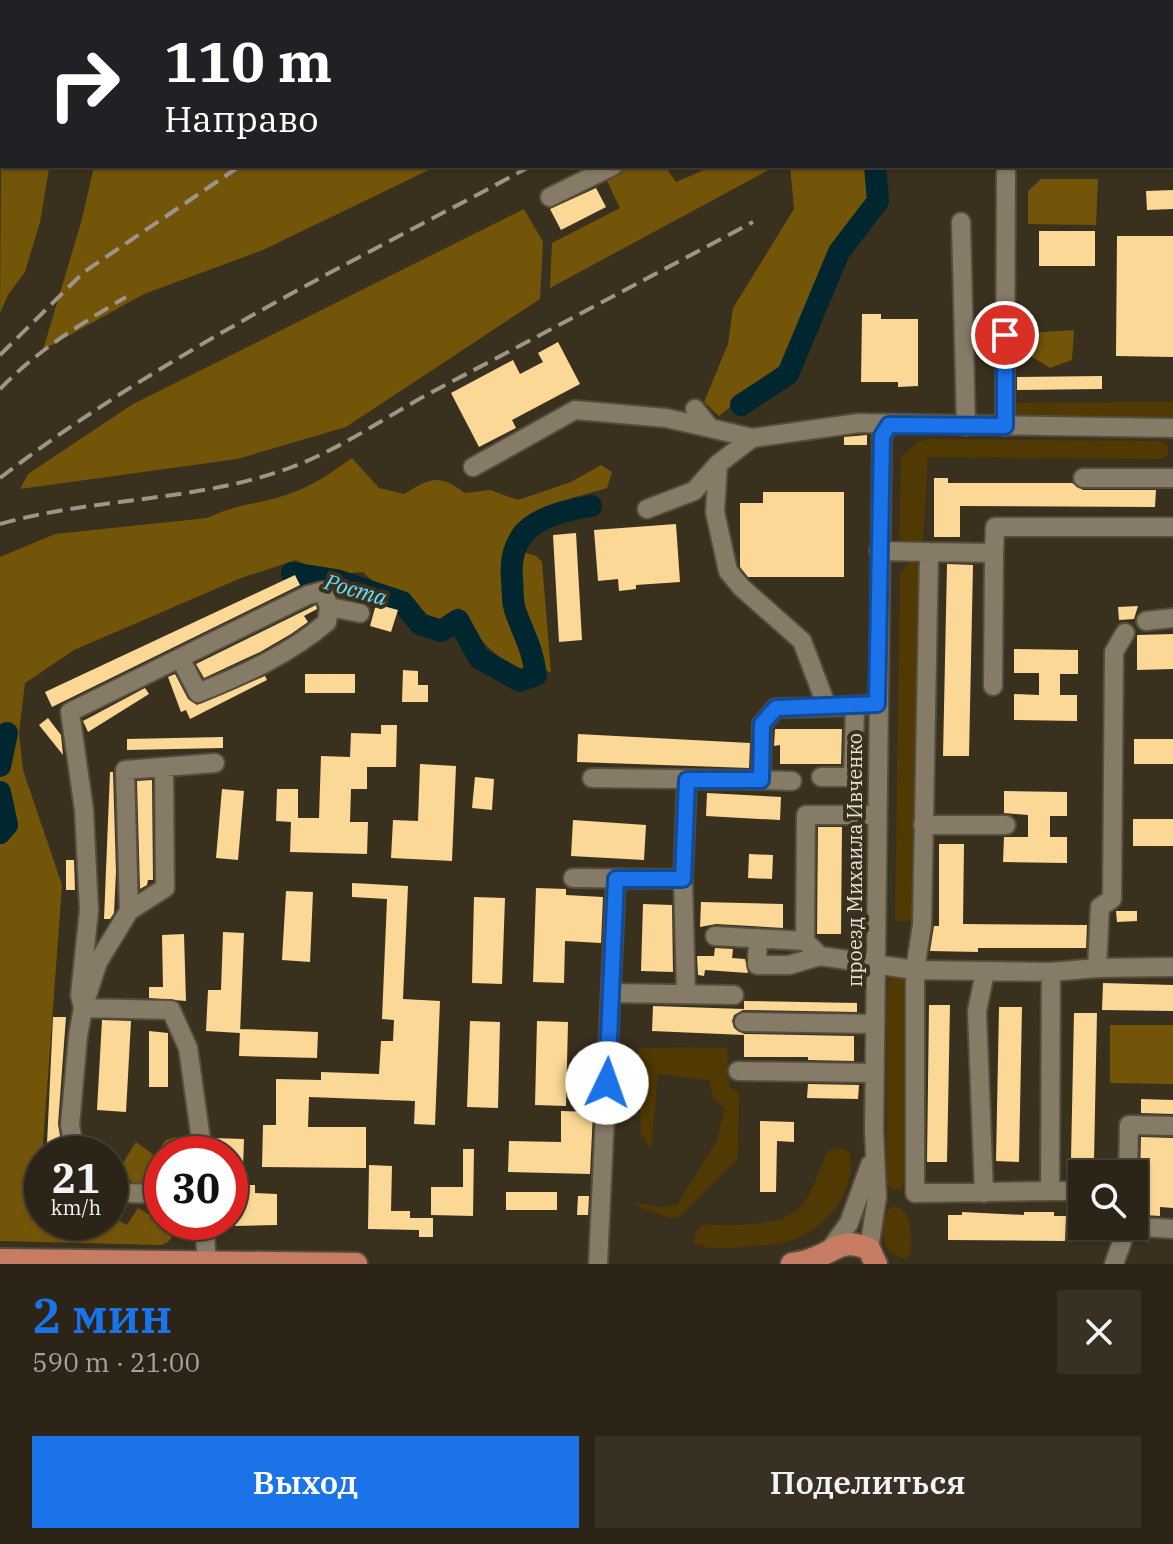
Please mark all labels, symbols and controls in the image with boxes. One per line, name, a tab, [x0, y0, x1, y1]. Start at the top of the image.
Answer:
text: 110 m	[164, 25, 332, 97]
icon: right	[32, 32, 136, 136]
text: Направо	[164, 95, 319, 142]
pin	[971, 301, 1039, 369]
icon: arrive	[983, 313, 1027, 357]
water label: Роста	[321, 566, 391, 612]
street label: проезд Михаила Ивченко	[841, 733, 868, 987]
position arrow	[565, 1041, 649, 1125]
speed limit sign: 30	[144, 1136, 248, 1240]
text: 21	[52, 1152, 100, 1204]
map controls	[1068, 1160, 1148, 1240]
button: search	[1068, 1160, 1148, 1240]
text: km/h	[51, 1194, 101, 1221]
text: 2 мин	[32, 1284, 172, 1346]
button: close	[1057, 1290, 1141, 1374]
text: 590 m · 21:00	[32, 1345, 200, 1379]
button: Выход	[32, 1436, 579, 1528]
button: Поделиться	[595, 1436, 1141, 1528]

